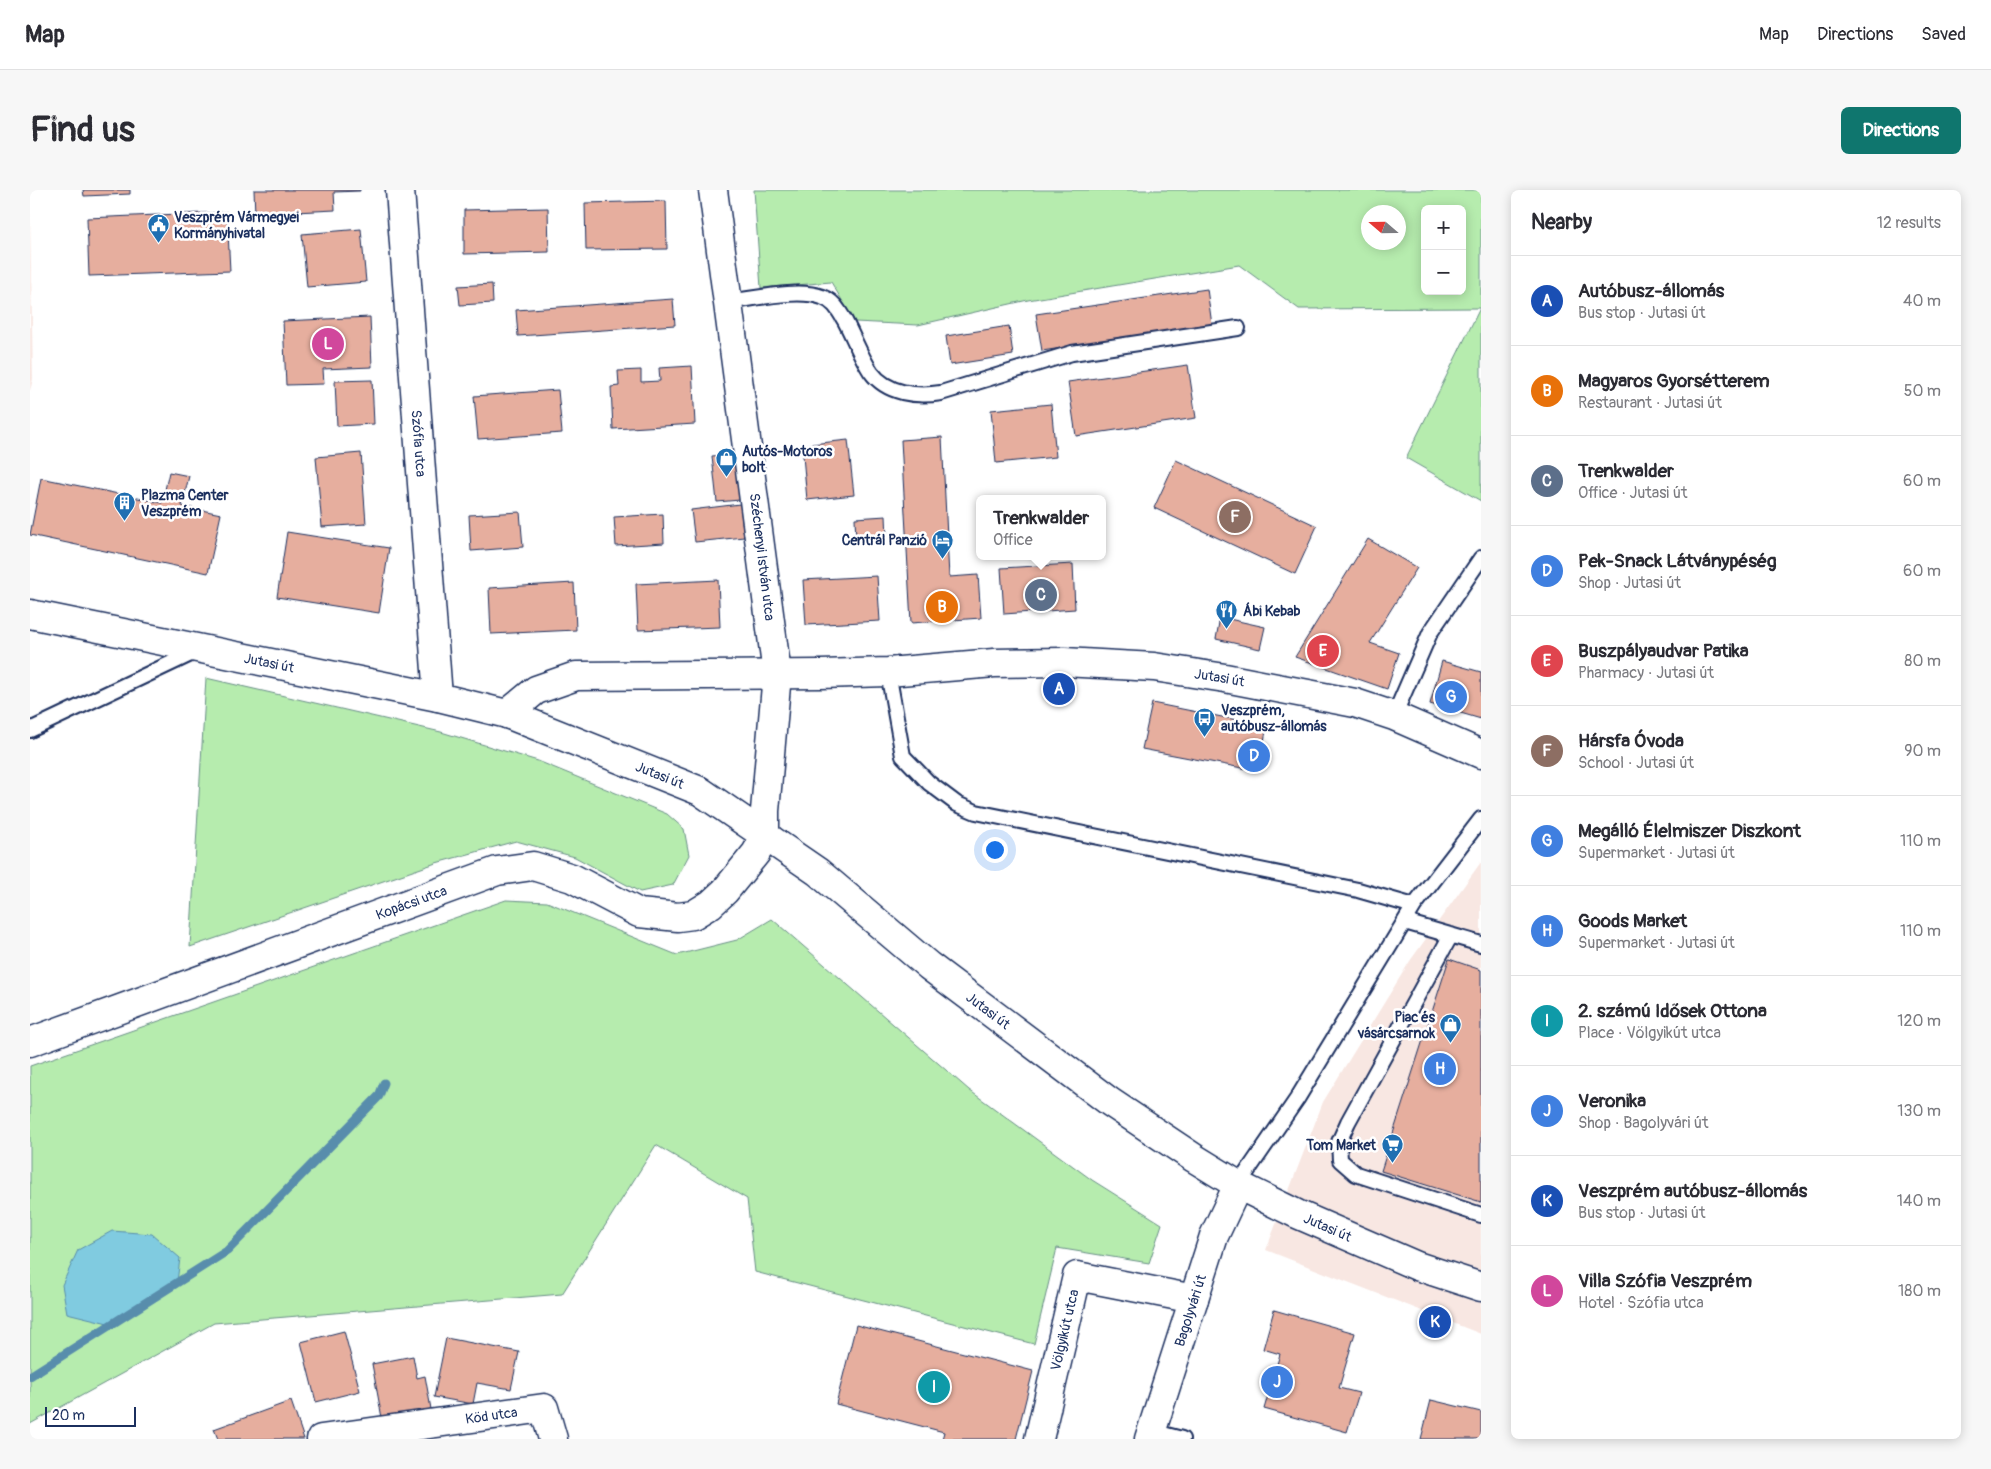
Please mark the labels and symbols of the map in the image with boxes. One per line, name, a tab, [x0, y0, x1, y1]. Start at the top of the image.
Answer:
north arrow	[1361, 205, 1406, 250]
place label: Veszprém Vármegyei Kormányhivatal	[174, 209, 299, 242]
public building icon: Veszprém Vármegyei Kormányhivatal	[146, 213, 170, 244]
pin: L	[312, 325, 344, 363]
street label: Szófia utca	[408, 409, 430, 477]
place label: Autós-Motoros bolt	[742, 443, 833, 476]
shop icon: Autós-Motoros bolt	[714, 447, 738, 478]
place label: Plazma Center Veszprém	[141, 487, 229, 520]
building icon: Plazma Center Veszprém	[113, 491, 137, 522]
street label: Széchenyi István utca	[746, 492, 778, 622]
pin: F	[1219, 498, 1251, 536]
hotel icon: Centrál Panzió	[931, 528, 955, 559]
place label: Centrál Panzió	[842, 532, 927, 549]
pin: C	[1025, 576, 1057, 614]
pin: B	[926, 588, 958, 626]
restaurant icon: Ábi Kebab	[1215, 599, 1239, 630]
place label: Ábi Kebab	[1243, 602, 1301, 620]
pin: E	[1307, 632, 1339, 670]
street label: Jutasi út	[243, 649, 296, 676]
street label: Jutasi út	[1193, 665, 1246, 690]
pin: A	[1043, 670, 1075, 708]
pin: G	[1435, 678, 1467, 716]
place label: Veszprém, autóbusz-állomás	[1221, 702, 1327, 735]
bus stop icon: Veszprém, autóbusz-állomás	[1193, 706, 1217, 737]
pin: D	[1238, 737, 1270, 775]
street label: Jutasi út	[633, 758, 687, 792]
your location	[982, 837, 1008, 863]
street label: Kopácsi utca	[373, 882, 449, 923]
street label: Jutasi út	[963, 989, 1014, 1033]
place label: Piac és vásárcsarnok	[1357, 1009, 1436, 1042]
shop icon: Piac és vásárcsarnok	[1439, 1013, 1463, 1044]
pin: H	[1424, 1050, 1456, 1088]
supermarket icon: Tom Market	[1380, 1133, 1404, 1164]
place label: Tom Market	[1305, 1137, 1376, 1154]
street label: Jutasi út	[1301, 1209, 1355, 1245]
street label: Bagolyvári út	[1171, 1272, 1210, 1349]
street label: Völgyikút utca	[1047, 1288, 1082, 1372]
pin: K	[1419, 1303, 1451, 1341]
pin: J	[1261, 1363, 1293, 1401]
pin: I	[918, 1368, 950, 1406]
street label: Köd utca	[464, 1403, 518, 1427]
scale bar	[45, 1404, 136, 1427]

